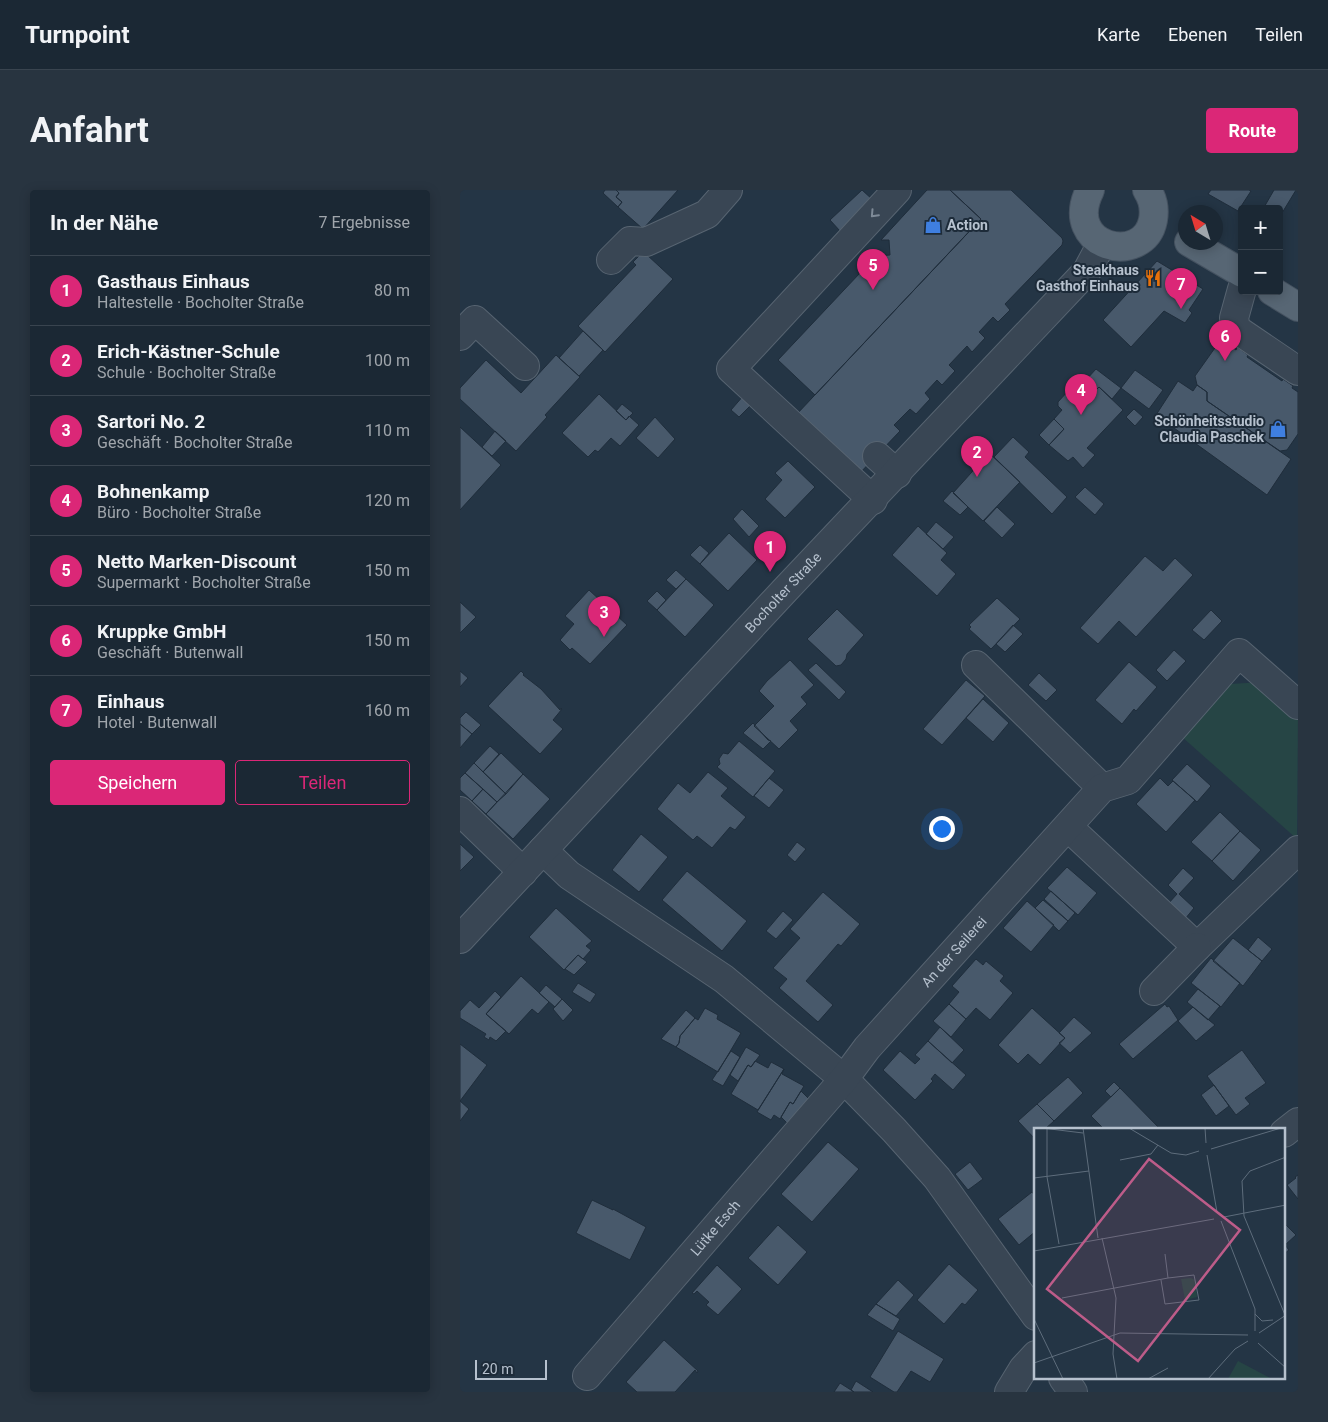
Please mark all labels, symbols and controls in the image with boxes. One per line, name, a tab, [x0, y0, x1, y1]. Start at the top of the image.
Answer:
text: Turnpoint	[25, 21, 130, 49]
text: Karte	[1097, 24, 1140, 45]
text: Ebenen	[1168, 24, 1227, 45]
text: Teilen	[1255, 24, 1303, 45]
button: Route	[1206, 108, 1298, 153]
text: Anfahrt	[30, 110, 149, 151]
north arrow	[1178, 205, 1223, 250]
map controls	[1238, 205, 1283, 295]
button: +	[1238, 205, 1283, 250]
one-way arrow	[871, 208, 880, 217]
text: In der Nähe	[50, 211, 158, 235]
text: 7 Ergebnisse	[318, 213, 410, 232]
shop icon: Action	[923, 215, 943, 235]
place label: Action	[947, 217, 988, 233]
pin: 5	[857, 249, 889, 290]
button: −	[1238, 250, 1283, 295]
place label: Steakhaus Gasthof Einhaus	[1036, 262, 1139, 294]
restaurant icon: Steakhaus Gasthof Einhaus	[1143, 268, 1163, 288]
pin: 7	[1165, 268, 1197, 309]
text: Gasthaus Einhaus	[97, 270, 250, 293]
text: 1	[61, 281, 71, 300]
text: 80 m	[374, 281, 410, 300]
text: Haltestelle · Bocholter Straße	[97, 293, 304, 312]
pin: 6	[1209, 320, 1241, 361]
text: Erich-Kästner-Schule	[97, 340, 280, 363]
text: 2	[61, 351, 71, 370]
text: 100 m	[365, 351, 410, 370]
text: Schule · Bocholter Straße	[97, 363, 276, 382]
pin: 4	[1065, 374, 1097, 415]
text: Sartori No. 2	[97, 410, 205, 433]
place label: Schönheitsstudio Claudia Paschek	[1154, 413, 1265, 445]
shop icon: Schönheitsstudio Claudia Paschek	[1268, 419, 1288, 439]
text: 3	[61, 421, 71, 440]
text: 110 m	[365, 421, 410, 440]
text: Geschäft · Bocholter Straße	[97, 433, 292, 452]
pin: 2	[961, 436, 993, 477]
text: Bohnenkamp	[97, 480, 210, 503]
text: 4	[61, 491, 71, 510]
text: 120 m	[365, 491, 410, 510]
text: Büro · Bocholter Straße	[97, 503, 261, 522]
pin: 1	[754, 531, 786, 572]
street label: Bocholter Straße	[742, 549, 825, 636]
text: Netto Marken-Discount	[97, 550, 296, 573]
text: 5	[61, 561, 71, 580]
text: 150 m	[365, 561, 410, 580]
text: Supermarkt · Bocholter Straße	[97, 573, 311, 592]
pin: 3	[588, 596, 620, 637]
text: Kruppke GmbH	[97, 620, 227, 643]
text: 6	[61, 631, 71, 650]
text: 150 m	[365, 631, 410, 650]
text: Geschäft · Butenwall	[97, 643, 243, 662]
text: Einhaus	[97, 690, 165, 713]
text: 7	[61, 701, 71, 720]
text: 160 m	[365, 701, 410, 720]
text: Hotel · Butenwall	[97, 713, 217, 732]
button: Speichern	[50, 760, 225, 805]
button: Teilen	[235, 760, 410, 805]
your location	[929, 816, 955, 842]
street label: An der Seilerei	[918, 913, 990, 990]
inset map	[1034, 1128, 1286, 1380]
street label: Lütke Esch	[687, 1197, 743, 1259]
scale bar	[475, 1357, 548, 1380]
text: 20 m	[482, 1361, 514, 1377]

